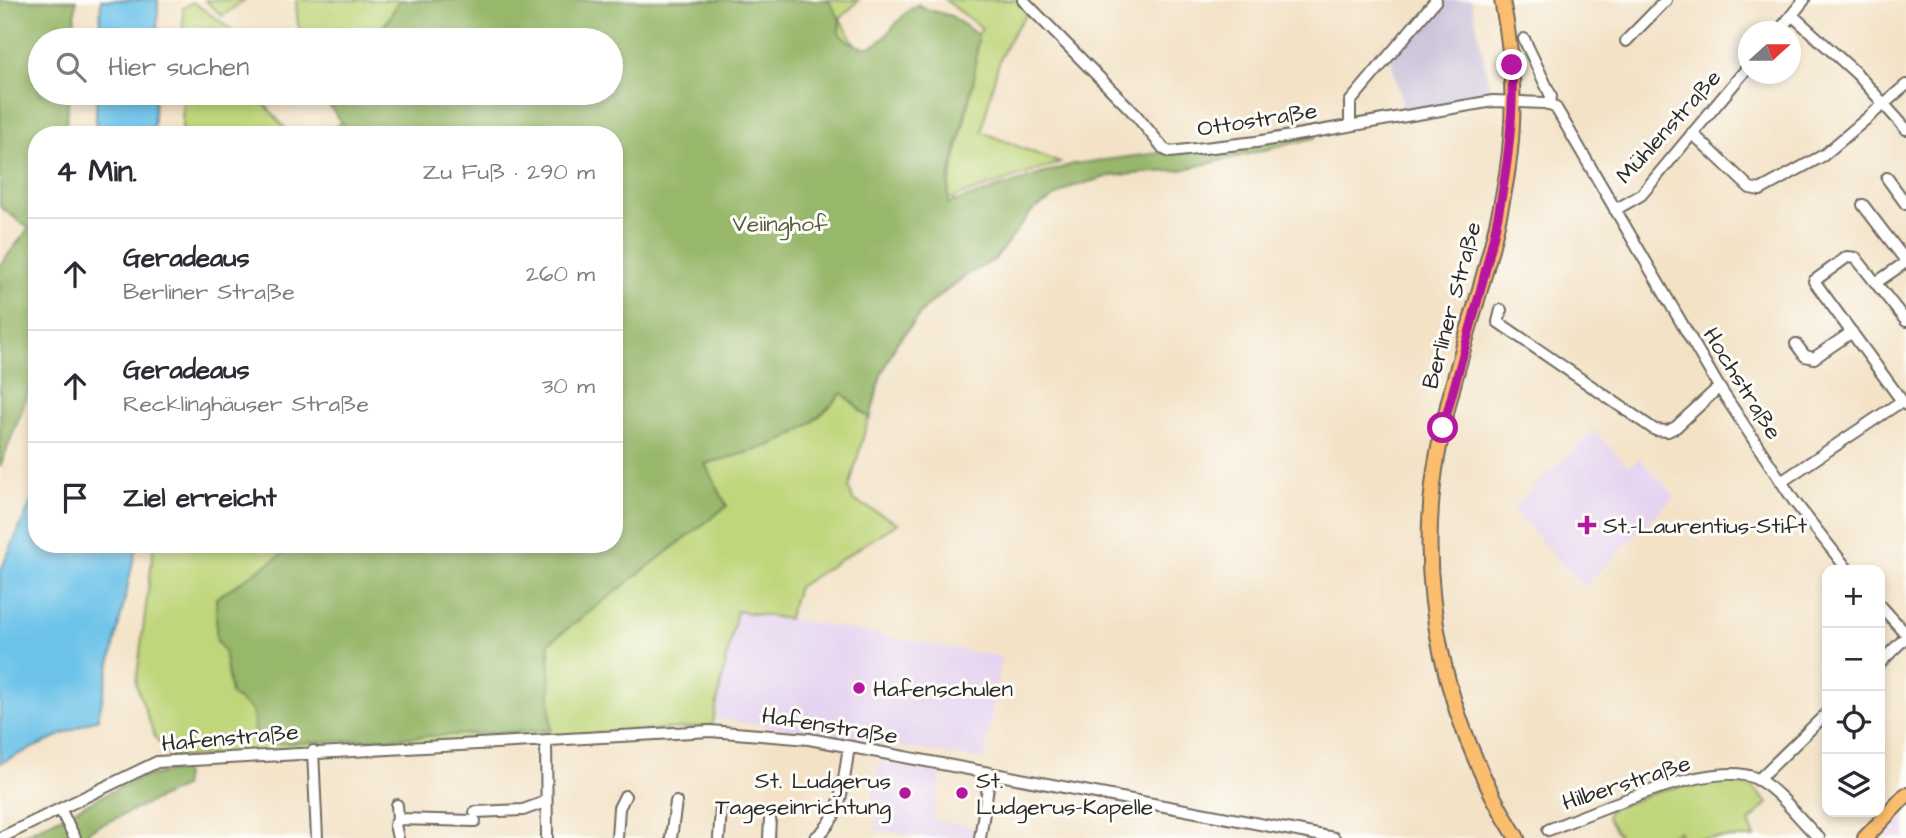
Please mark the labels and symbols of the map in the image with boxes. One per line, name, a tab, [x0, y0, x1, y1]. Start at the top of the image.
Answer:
north arrow	[1738, 21, 1801, 84]
route end	[1496, 49, 1527, 80]
street label: Mühlenstraße	[1609, 63, 1729, 191]
street label: Ottostraße	[1195, 95, 1319, 145]
park label: Veiinghof	[732, 208, 828, 241]
street label: Berliner Straße	[1414, 218, 1490, 392]
street label: Hochstraße	[1695, 321, 1789, 446]
route start	[1427, 412, 1458, 443]
place label: St.-Laurentius-Stift	[1603, 510, 1808, 542]
marker: St.-Laurentius-Stift	[1577, 515, 1597, 535]
place label: Hafenschulen	[873, 673, 1013, 705]
marker: Hafenschulen	[851, 680, 867, 696]
street label: Hafenstraße	[760, 699, 900, 753]
street label: Hafenstraße	[160, 716, 300, 760]
street label: Hilberstraße	[1558, 747, 1695, 819]
place label: St. Ludgerus Tageseinrichtung	[715, 765, 891, 824]
place label: St. Ludgerus-Kapelle	[976, 765, 1153, 824]
marker: St. Ludgerus Tageseinrichtung	[897, 785, 913, 801]
marker: St. Ludgerus-Kapelle	[954, 785, 970, 801]

